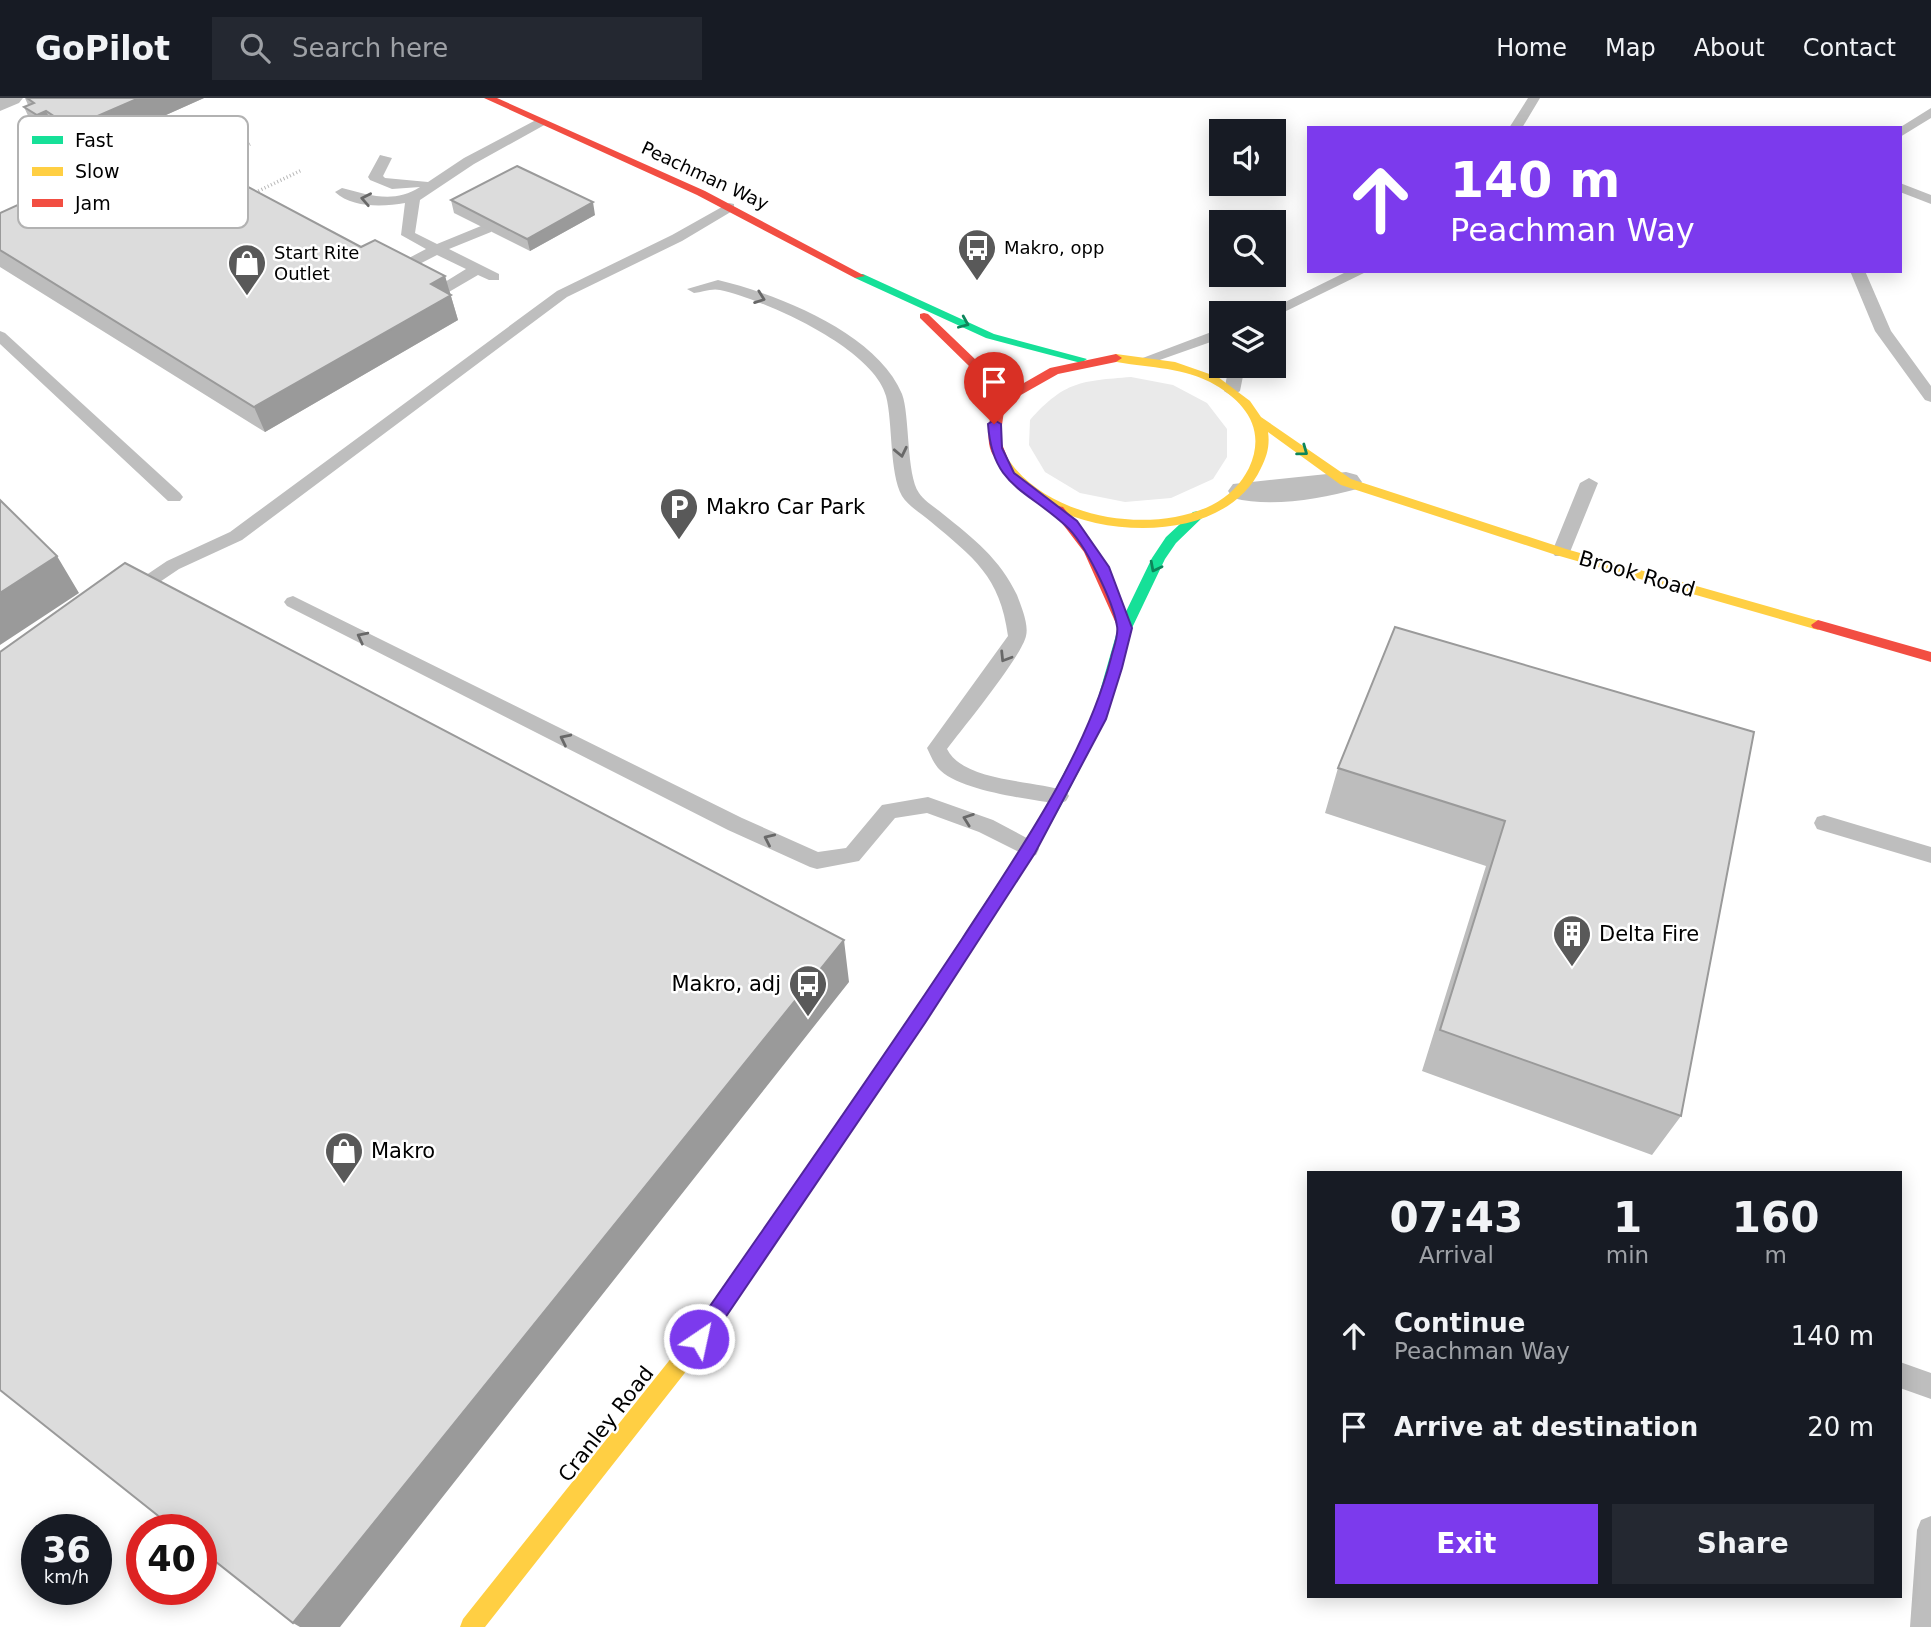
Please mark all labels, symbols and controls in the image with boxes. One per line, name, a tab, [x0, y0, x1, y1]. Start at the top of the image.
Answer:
search box	[212, 17, 702, 80]
text: GoPilot	[35, 29, 170, 68]
icon: search	[236, 29, 274, 67]
text: Search here	[292, 33, 448, 63]
text: Home	[1496, 34, 1567, 62]
text: Map	[1605, 34, 1656, 62]
text: About	[1694, 34, 1765, 62]
text: Contact	[1803, 34, 1896, 62]
legend	[18, 116, 248, 228]
map controls	[1209, 119, 1286, 378]
button: sound	[1209, 119, 1286, 196]
text: Fast	[75, 129, 113, 151]
street label: Peachman Way	[638, 137, 772, 214]
text: 140 m	[1450, 152, 1620, 209]
icon: ahead	[1335, 154, 1426, 245]
text: Slow	[75, 160, 120, 182]
text: Jam	[74, 192, 111, 214]
one-way arrow	[361, 192, 372, 207]
button: search	[1209, 210, 1286, 287]
text: Peachman Way	[1450, 211, 1695, 249]
bus stop icon: Makro, opp	[956, 227, 998, 282]
place label: Makro, opp	[1004, 237, 1104, 258]
shop icon: Start Rite Outlet	[226, 242, 268, 297]
place label: Start Rite Outlet	[274, 242, 359, 284]
one-way arrow	[753, 290, 766, 304]
button: layers	[1209, 301, 1286, 378]
one-way arrow	[957, 315, 969, 329]
pin	[964, 352, 1024, 424]
icon: arrive	[975, 363, 1013, 401]
one-way arrow	[1295, 443, 1308, 455]
one-way arrow	[893, 446, 908, 458]
parking icon: Makro Car Park	[658, 486, 700, 541]
place label: Makro Car Park	[706, 495, 866, 519]
street label: Brook Road	[1576, 546, 1698, 602]
one-way arrow	[1149, 560, 1163, 572]
one-way arrow	[357, 631, 369, 645]
one-way arrow	[1001, 649, 1014, 662]
one-way arrow	[560, 733, 572, 747]
one-way arrow	[962, 813, 975, 827]
one-way arrow	[764, 833, 776, 847]
building icon: Delta Fire	[1551, 913, 1593, 968]
place label: Delta Fire	[1599, 922, 1699, 946]
bus stop icon: Makro, adj	[787, 963, 829, 1018]
place label: Makro, adj	[671, 972, 781, 996]
shop icon: Makro	[323, 1130, 365, 1185]
place label: Makro	[371, 1139, 435, 1163]
text: 07:43	[1390, 1193, 1523, 1242]
text: 1	[1613, 1193, 1642, 1242]
text: 160	[1732, 1193, 1819, 1242]
text: Arrival	[1419, 1242, 1494, 1268]
text: min	[1606, 1242, 1649, 1268]
text: m	[1764, 1242, 1787, 1268]
position arrow	[662, 1302, 736, 1376]
text: Continue	[1394, 1308, 1525, 1338]
icon: ahead	[1335, 1317, 1373, 1355]
text: 140 m	[1791, 1321, 1874, 1351]
text: Peachman Way	[1394, 1338, 1570, 1364]
street label: Cranley Road	[553, 1361, 659, 1487]
icon: arrive	[1335, 1408, 1373, 1446]
text: Arrive at destination	[1394, 1412, 1698, 1442]
text: 20 m	[1807, 1412, 1874, 1442]
button: Exit	[1335, 1504, 1598, 1584]
button: Share	[1612, 1504, 1874, 1584]
speed limit sign: 40	[126, 1514, 217, 1605]
text: 36	[42, 1530, 91, 1570]
text: km/h	[44, 1566, 89, 1587]

